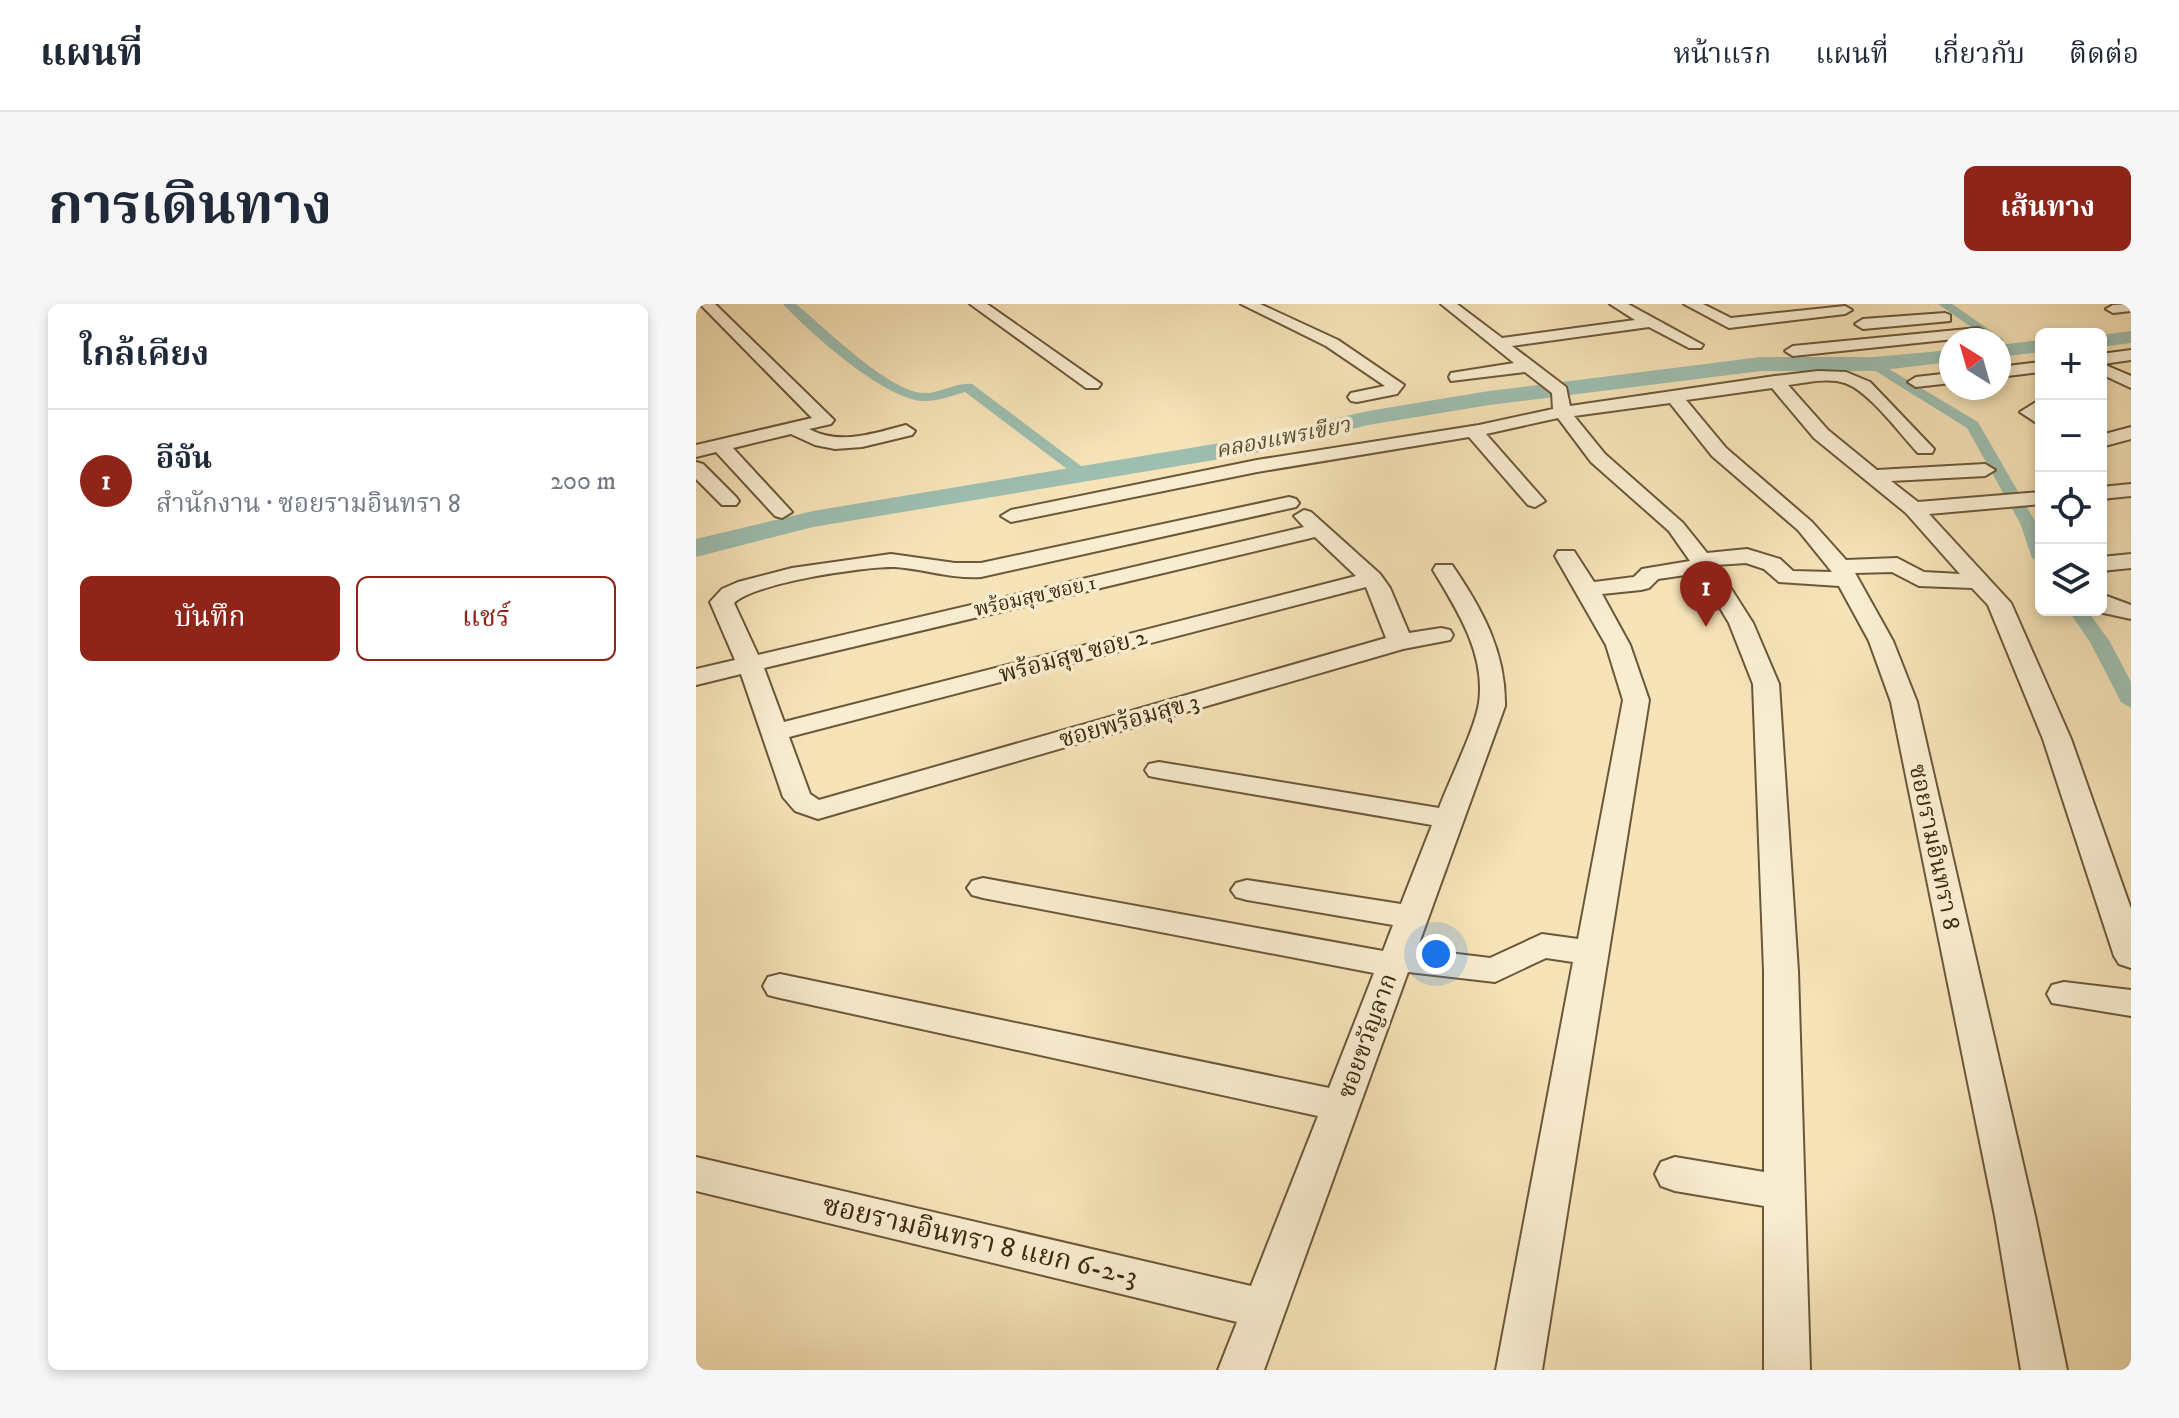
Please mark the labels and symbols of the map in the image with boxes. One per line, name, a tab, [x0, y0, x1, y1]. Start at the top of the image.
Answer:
north arrow	[1939, 328, 2011, 400]
water label: คลองแพรเขียว	[1213, 412, 1353, 464]
pin: 1	[1680, 561, 1732, 627]
street label: พร้อมสุข ซอย 1	[972, 571, 1098, 623]
street label: พร้อมสุข ซอย 2	[996, 622, 1151, 690]
street label: ซอยพร้อมสุข 3	[1056, 687, 1202, 755]
street label: ซอยรามอินทรา 8	[1902, 761, 1966, 933]
your location	[1416, 934, 1456, 974]
street label: ซอยขวัญลาก	[1332, 969, 1404, 1103]
street label: ซอยรามอินทรา 8 แยก 6-2-3	[819, 1188, 1141, 1294]

